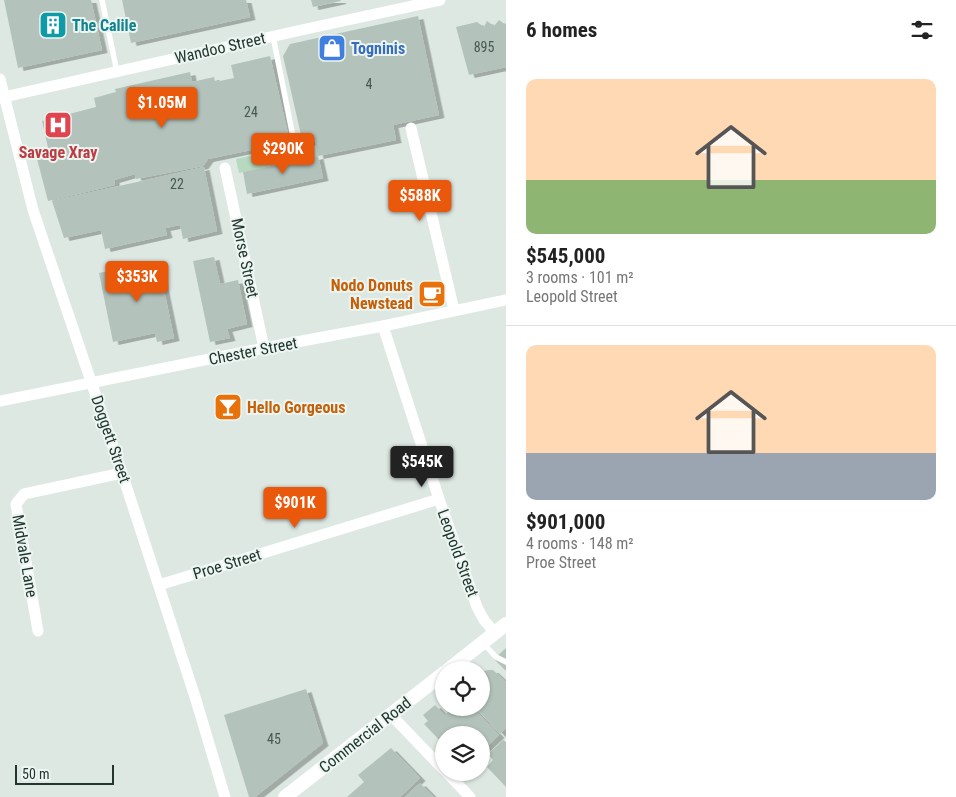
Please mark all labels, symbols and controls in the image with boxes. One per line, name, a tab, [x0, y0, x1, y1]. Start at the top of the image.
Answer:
building icon: The Calile	[38, 10, 68, 40]
place label: The Calile	[72, 16, 137, 35]
icon: filters	[908, 16, 936, 44]
text: 6 homes	[526, 18, 597, 42]
street label: Wandoo Street	[173, 28, 267, 68]
shop icon: Togninis	[317, 33, 347, 63]
place label: Togninis	[351, 39, 405, 58]
house number: 895	[474, 39, 494, 55]
house number: 4	[366, 76, 373, 92]
pin: $1.05M	[121, 86, 203, 129]
text: $1.05M	[137, 93, 187, 112]
house number: 24	[244, 104, 258, 120]
hospital icon: Savage Xray	[43, 110, 73, 140]
icon: home	[686, 112, 776, 202]
pin: $290K	[248, 132, 318, 175]
text: $290K	[262, 139, 304, 158]
place label: Savage Xray	[19, 143, 97, 162]
house number: 22	[170, 176, 184, 192]
pin: $588K	[385, 180, 455, 222]
text: $588K	[399, 186, 441, 205]
street label: Morse Street	[227, 216, 263, 300]
text: $545,000	[526, 244, 605, 268]
pin: $353K	[102, 260, 172, 303]
text: $353K	[116, 267, 158, 286]
text: 3 rooms · 101 m²	[526, 268, 634, 287]
place label: Nodo Donuts Newstead	[331, 276, 413, 313]
cafe icon: Nodo Donuts Newstead	[417, 279, 447, 309]
text: Leopold Street	[526, 287, 618, 306]
street label: Chester Street	[207, 333, 299, 369]
icon: home	[686, 377, 776, 467]
bar icon: Hello Gorgeous	[213, 392, 243, 422]
street label: Doggett Street	[87, 393, 135, 485]
place label: Hello Gorgeous	[247, 398, 345, 417]
pin: $545K	[387, 446, 457, 488]
text: $545K	[401, 452, 443, 471]
pin: $901K	[260, 486, 330, 529]
text: $901K	[274, 493, 316, 512]
street label: Leopold Street	[433, 507, 483, 600]
text: $901,000	[526, 510, 605, 534]
street label: Midvale Lane	[8, 513, 42, 599]
text: 4 rooms · 148 m²	[526, 534, 634, 553]
street label: Proe Street	[191, 545, 264, 583]
text: Proe Street	[526, 553, 596, 572]
map controls	[435, 661, 490, 781]
button: locate	[435, 661, 490, 716]
street label: Commercial Road	[315, 693, 415, 777]
button: layers	[435, 726, 490, 781]
house number: 45	[267, 731, 281, 747]
scale bar	[15, 762, 114, 785]
text: 50 m	[22, 766, 50, 782]

